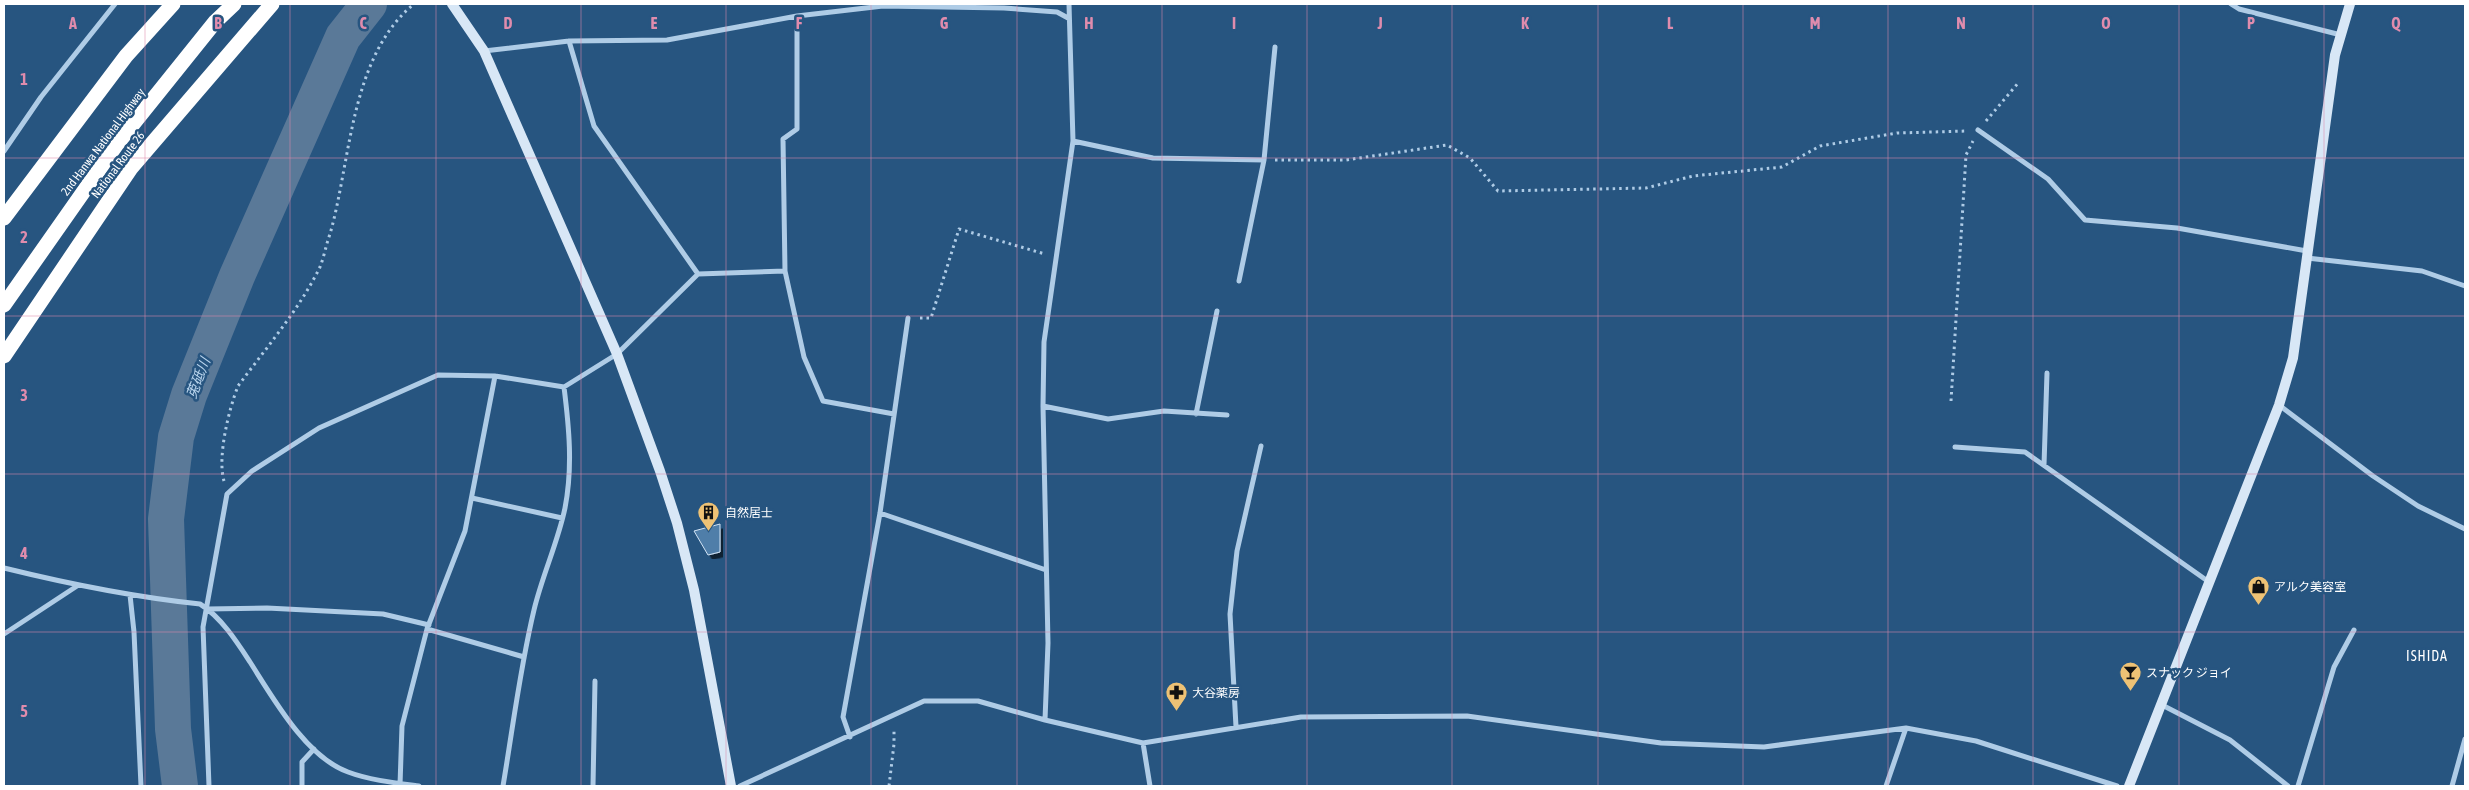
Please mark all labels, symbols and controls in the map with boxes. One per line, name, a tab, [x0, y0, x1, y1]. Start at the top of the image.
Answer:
text: A	[68, 14, 77, 32]
text: B	[214, 14, 222, 32]
text: C	[359, 14, 367, 32]
text: D	[504, 14, 513, 32]
text: E	[651, 14, 658, 32]
text: F	[796, 14, 803, 32]
text: G	[940, 14, 949, 32]
text: H	[1084, 14, 1094, 32]
text: I	[1232, 14, 1236, 32]
text: J	[1376, 14, 1383, 32]
text: K	[1521, 14, 1529, 32]
text: L	[1667, 14, 1674, 32]
text: M	[1810, 14, 1820, 32]
text: N	[1956, 14, 1966, 32]
text: O	[2101, 14, 2111, 32]
text: P	[2247, 14, 2255, 32]
text: Q	[2391, 14, 2401, 32]
text: 1	[20, 70, 28, 88]
street label: 2nd Hanwa National Highway	[58, 86, 148, 198]
street label: National Route 26	[88, 129, 148, 201]
text: 2	[20, 228, 28, 246]
water label: 莵砥川	[183, 354, 214, 400]
text: 3	[20, 386, 28, 404]
building icon: 自然居士	[697, 501, 721, 532]
place label: 自然居士	[725, 506, 773, 520]
text: 4	[19, 544, 28, 562]
shop icon: アルク美容室	[2246, 575, 2270, 606]
place label: アルク美容室	[2274, 580, 2346, 594]
district label: ISHIDA	[2406, 648, 2448, 664]
bar icon: スナック ジョイ	[2118, 661, 2142, 692]
place label: スナック ジョイ	[2146, 666, 2232, 680]
pharmacy icon: 大谷薬房	[1164, 681, 1188, 712]
place label: 大谷薬房	[1192, 686, 1240, 700]
text: 5	[20, 702, 28, 720]

